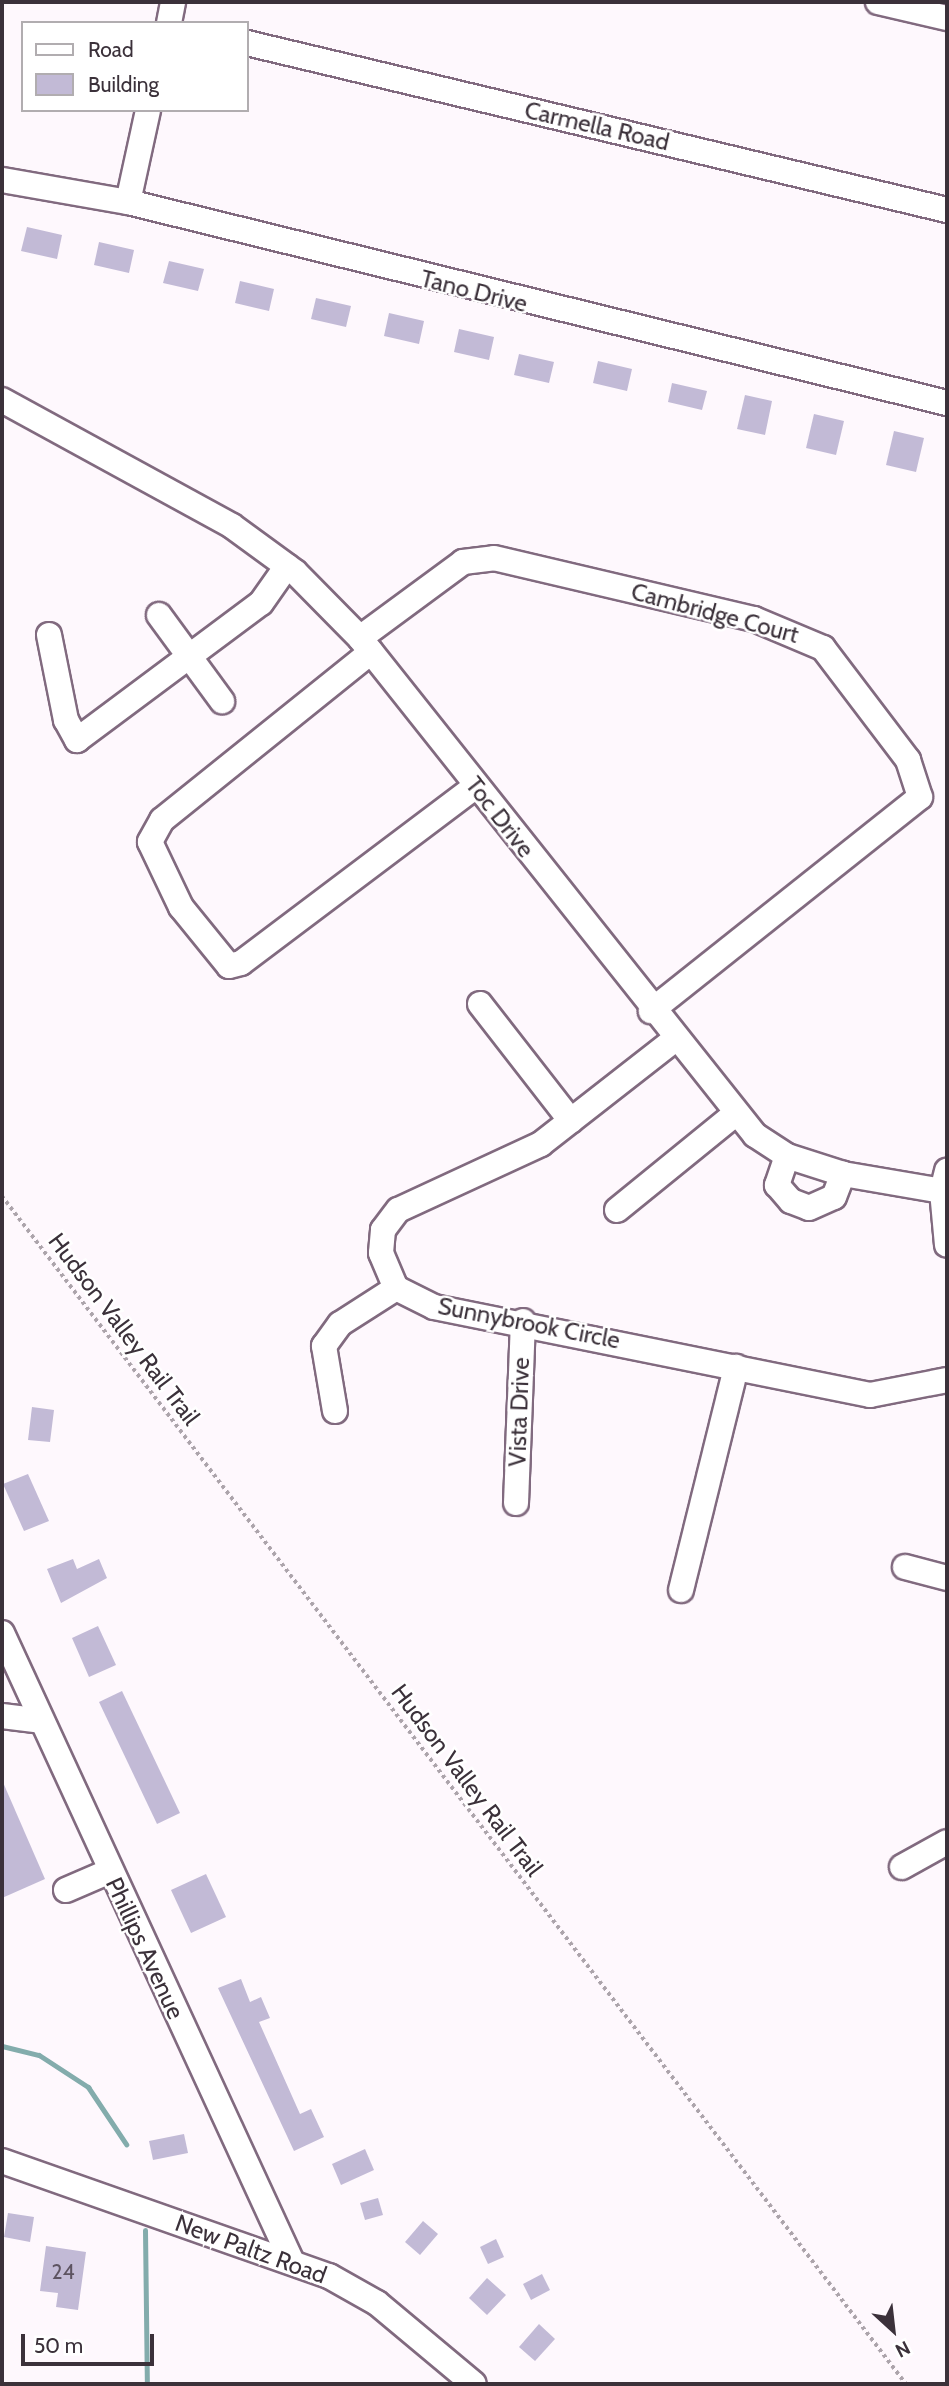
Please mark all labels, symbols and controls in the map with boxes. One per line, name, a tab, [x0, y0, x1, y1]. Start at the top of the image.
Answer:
legend	[21, 21, 248, 112]
text: Road	[88, 37, 134, 62]
text: Building	[88, 72, 159, 97]
street label: Carmella Road	[522, 95, 672, 157]
street label: Tano Drive	[418, 264, 530, 318]
street label: Cambridge Court	[628, 577, 802, 649]
street label: Toc Drive	[460, 771, 540, 863]
street label: Hudson Valley Rail Trail	[42, 1227, 206, 1431]
street label: Sunnybrook Circle	[436, 1291, 622, 1355]
street label: Vista Drive	[503, 1357, 535, 1467]
street label: Hudson Valley Rail Trail	[385, 1678, 549, 1882]
street label: Phillips Avenue	[100, 1873, 190, 2023]
street label: New Paltz Road	[171, 2208, 331, 2290]
house number: 24	[51, 2259, 75, 2285]
north arrow	[858, 2295, 928, 2365]
scale bar	[24, 2320, 158, 2364]
text: 50 m	[34, 2333, 83, 2358]
text: N	[892, 2336, 914, 2362]

